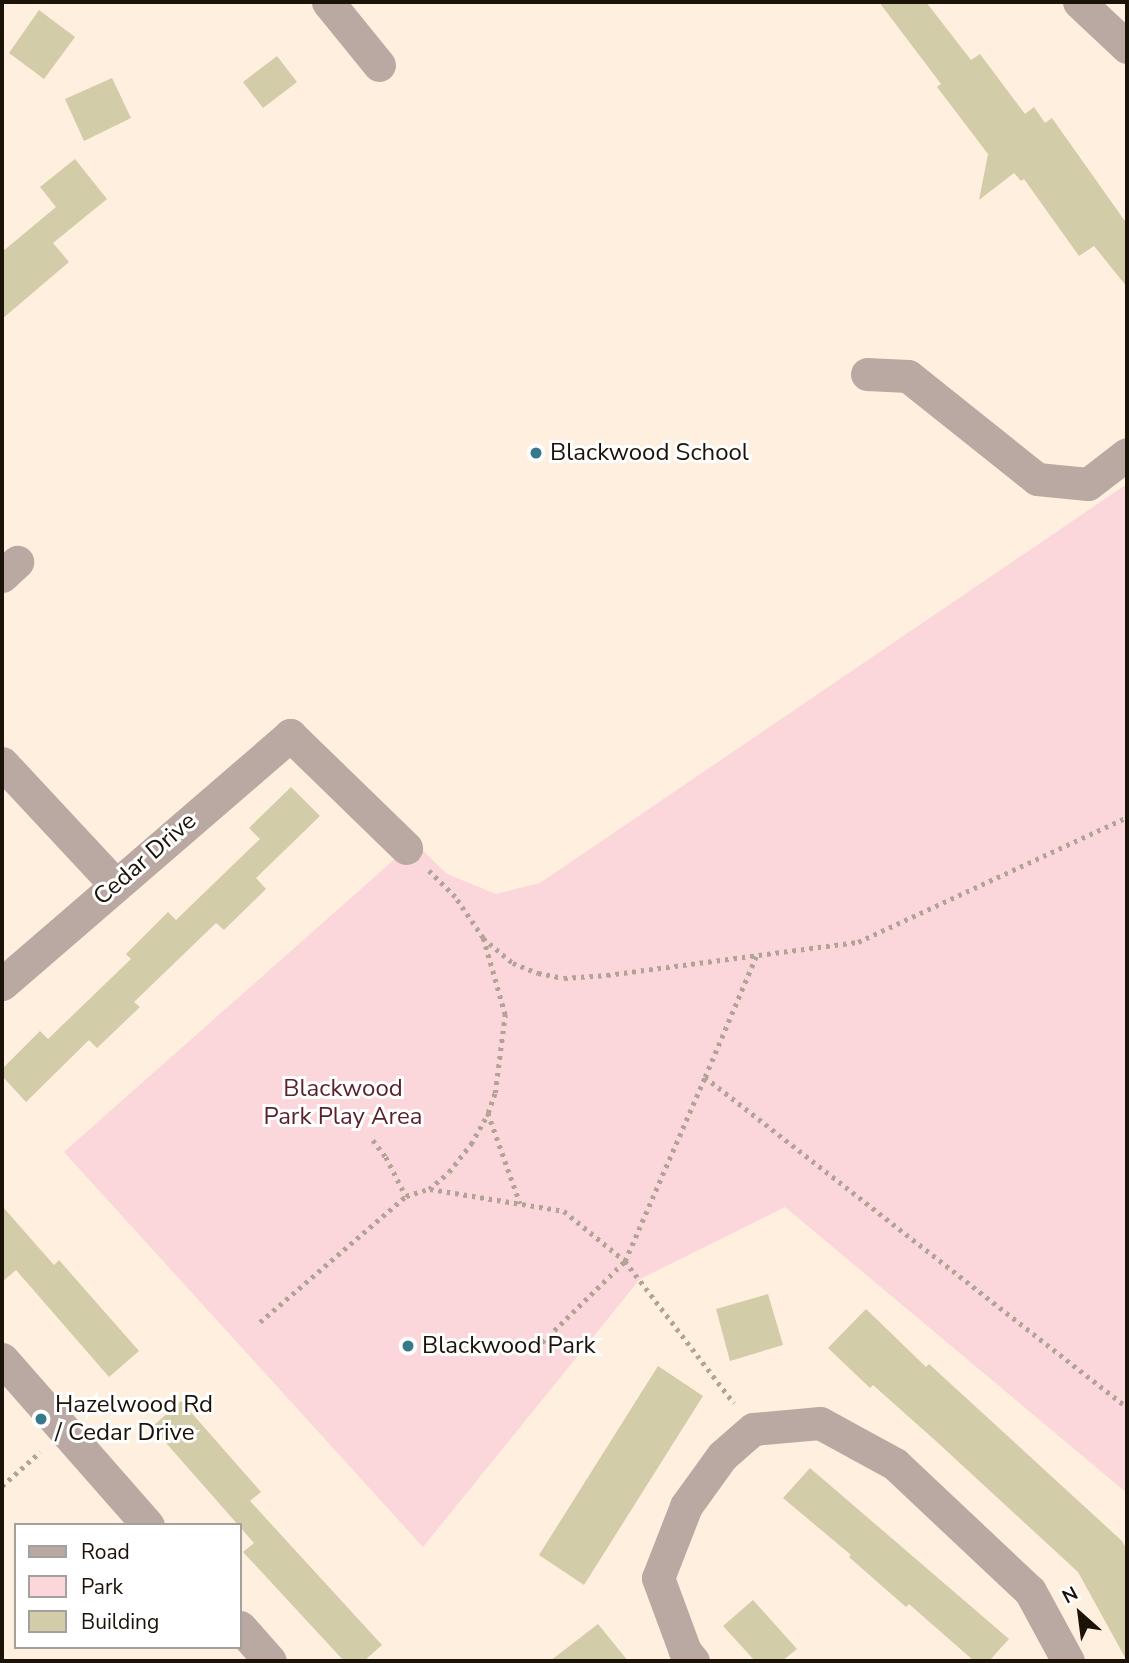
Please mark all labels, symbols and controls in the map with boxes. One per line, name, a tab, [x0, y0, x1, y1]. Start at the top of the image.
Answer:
place label: Blackwood School	[550, 439, 749, 467]
marker: Blackwood School	[528, 445, 544, 461]
street label: Cedar Drive	[88, 807, 202, 911]
park label: Blackwood Park Play Area	[264, 1075, 422, 1131]
place label: Blackwood Park	[422, 1332, 596, 1360]
marker: Blackwood Park	[400, 1338, 416, 1354]
place label: Hazelwood Rd / Cedar Drive	[55, 1391, 213, 1447]
marker: Hazelwood Rd / Cedar Drive	[33, 1411, 49, 1427]
legend	[14, 1523, 242, 1649]
text: Road	[81, 1538, 130, 1566]
text: Park	[81, 1573, 123, 1601]
north arrow	[1045, 1579, 1115, 1649]
text: N	[1058, 1581, 1083, 1610]
text: Building	[81, 1608, 159, 1636]

